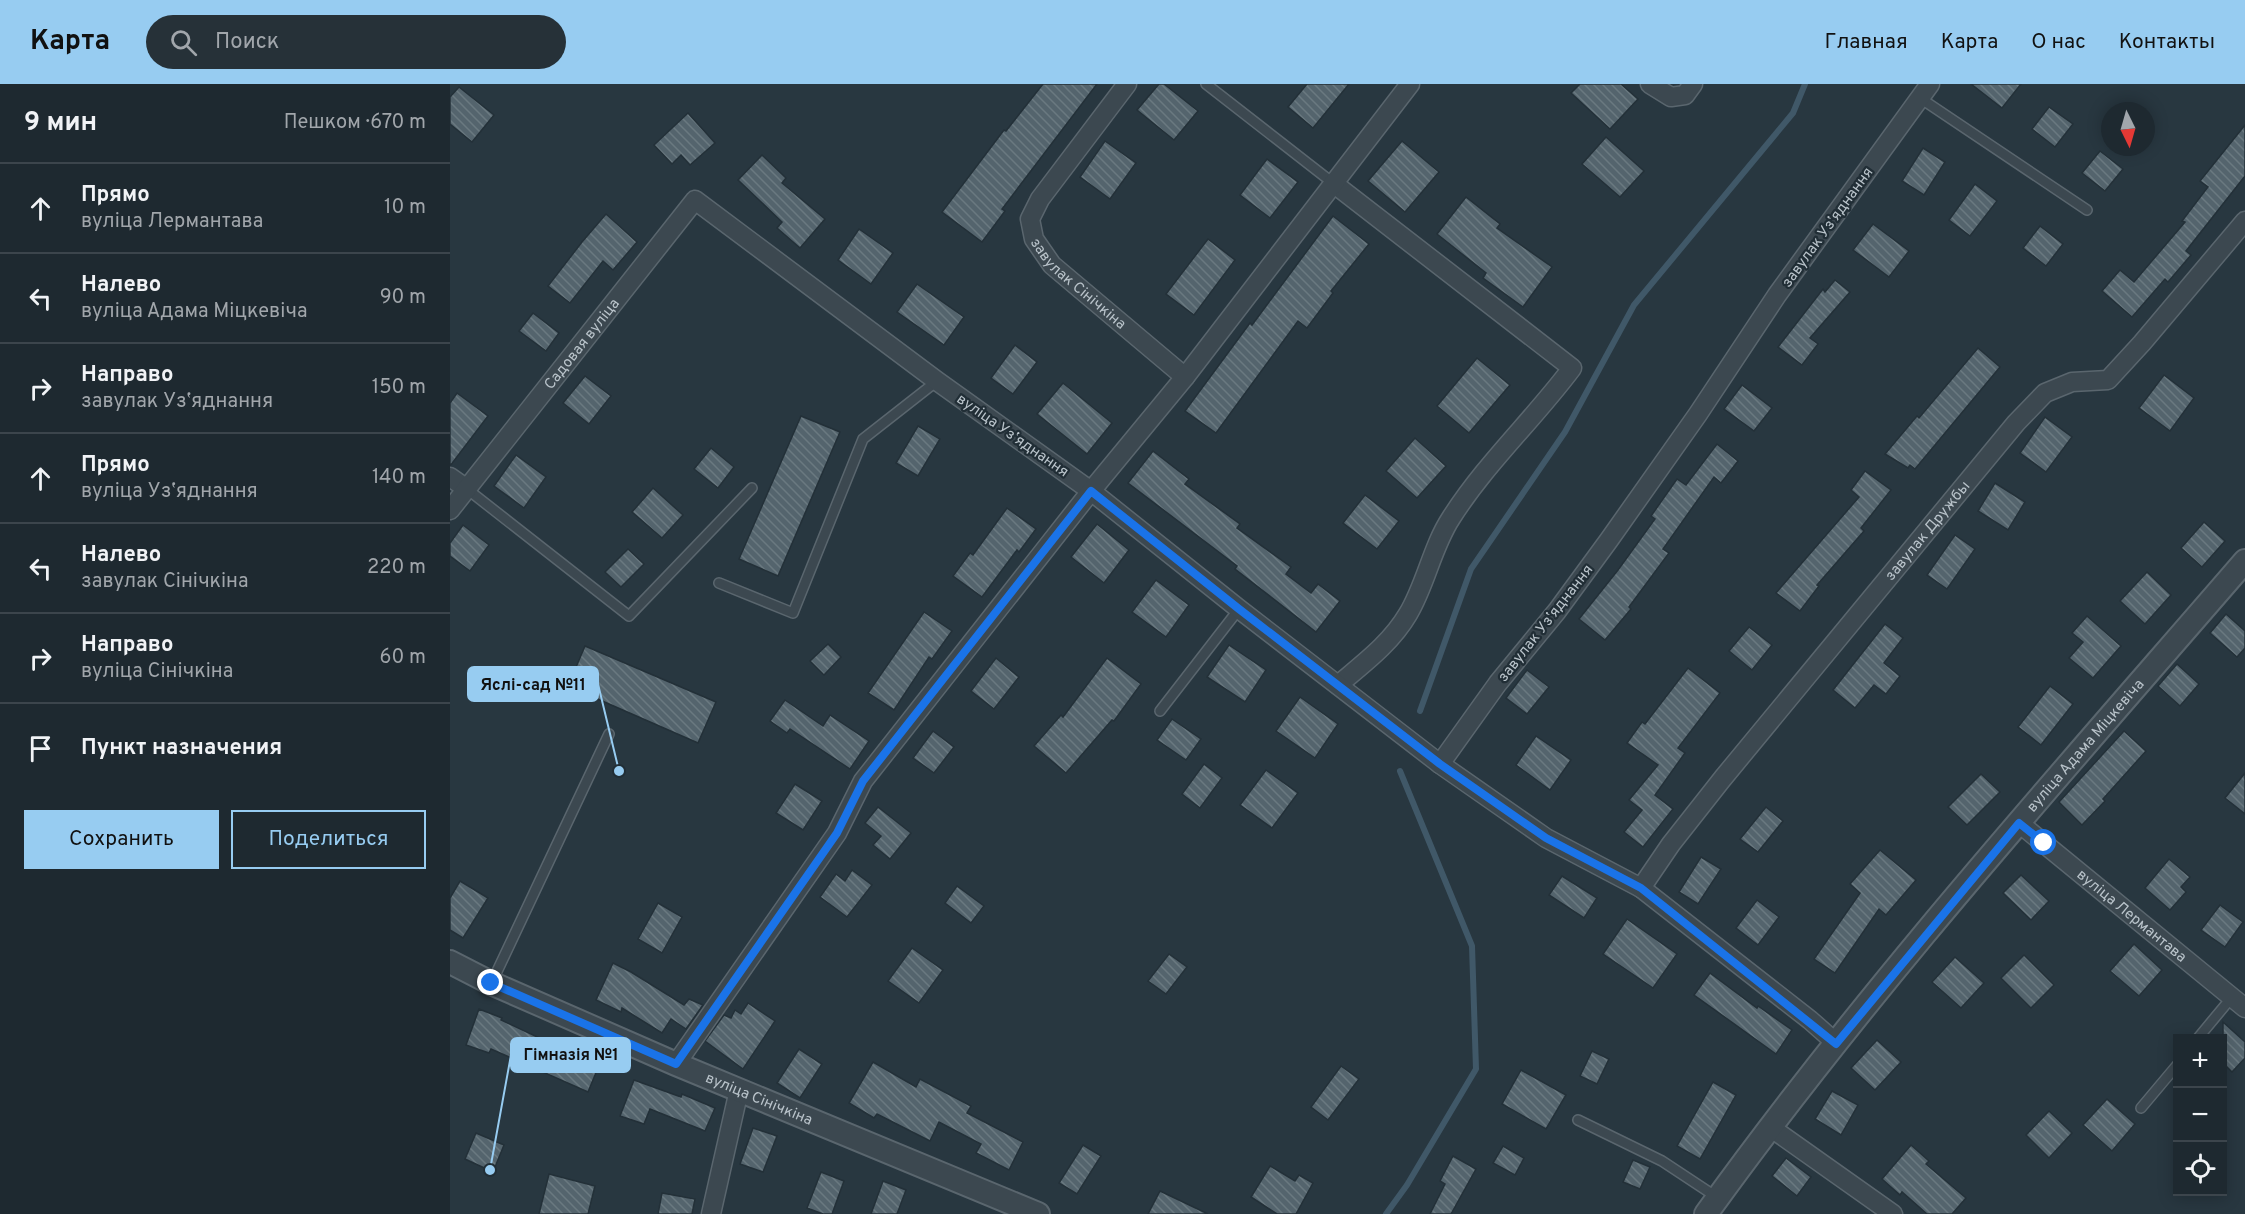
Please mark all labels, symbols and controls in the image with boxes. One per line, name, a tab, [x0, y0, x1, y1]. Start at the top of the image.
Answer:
search box	[146, 15, 566, 69]
text: Карта	[30, 24, 110, 60]
icon: search	[167, 26, 200, 59]
text: Поиск	[215, 29, 279, 56]
text: Главная	[1824, 29, 1908, 56]
text: Карта	[1941, 29, 1998, 56]
text: О нас	[2031, 29, 2086, 56]
text: Контакты	[2119, 29, 2215, 56]
north arrow	[2101, 102, 2155, 156]
text: 9 мин	[24, 107, 97, 140]
text: Пешком · 670 m	[284, 110, 426, 136]
street label: завулак Узʼяднання	[1778, 164, 1878, 292]
text: Прямо	[81, 182, 150, 209]
icon: ahead	[24, 192, 57, 225]
text: 10 m	[384, 195, 426, 221]
text: вуліца Лермантава	[81, 209, 263, 235]
street label: завулак Сінічкіна	[1025, 235, 1129, 334]
text: Налево	[81, 272, 161, 299]
icon: left	[24, 282, 57, 315]
text: 90 m	[380, 285, 426, 311]
street label: Садовая вуліца	[541, 295, 624, 394]
text: вуліца Адама Міцкевіча	[81, 299, 308, 325]
text: Направо	[81, 362, 173, 389]
icon: right	[24, 372, 57, 405]
text: 150 m	[372, 375, 426, 401]
text: завулак Узʼяднання	[81, 389, 273, 415]
street label: вуліца Узʼяднання	[952, 390, 1072, 482]
text: Прямо	[81, 452, 150, 479]
icon: ahead	[24, 462, 57, 495]
text: 140 m	[372, 465, 426, 491]
street label: завулак Дружбы	[1882, 478, 1975, 585]
text: вуліца Узʼяднання	[81, 479, 258, 505]
text: Налево	[81, 542, 161, 569]
icon: left	[24, 552, 57, 585]
text: 220 m	[367, 555, 426, 581]
street label: завулак Узʼяднання	[1494, 561, 1598, 687]
text: завулак Сінічкіна	[81, 569, 249, 595]
text: Направо	[81, 632, 173, 659]
icon: right	[24, 642, 57, 675]
text: 60 m	[380, 645, 426, 671]
text: вуліца Сінічкіна	[81, 659, 233, 685]
callout: Яслі-сад №11	[468, 667, 598, 701]
text: Яслі-сад №11	[480, 676, 586, 696]
street label: вуліца Адама Міцкевіча	[2023, 676, 2149, 817]
icon: arrive	[24, 732, 57, 765]
text: Пункт назначения	[81, 735, 282, 762]
button: Сохранить	[24, 810, 219, 869]
button: Поделиться	[231, 810, 426, 869]
route start	[2030, 829, 2056, 855]
street label: вуліца Лермантава	[2072, 866, 2190, 967]
route end	[477, 969, 503, 995]
map controls	[2173, 1034, 2227, 1196]
button: +	[2173, 1034, 2227, 1088]
callout: Гімназія №1	[511, 1038, 630, 1072]
text: Гімназія №1	[523, 1046, 619, 1066]
street label: вуліца Сінічкіна	[702, 1069, 815, 1130]
button: −	[2173, 1088, 2227, 1142]
button: locate	[2173, 1142, 2227, 1196]

